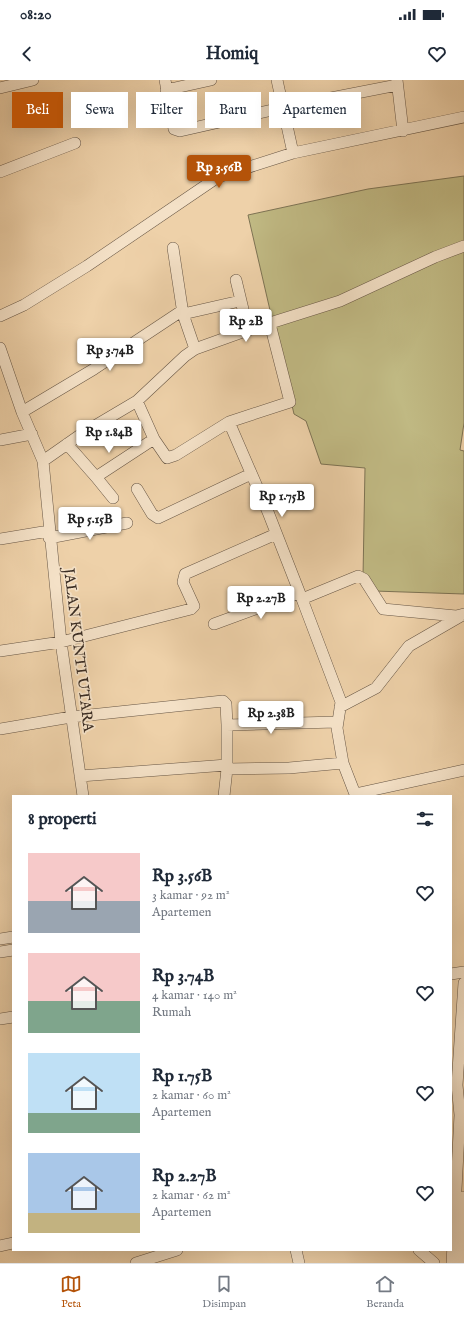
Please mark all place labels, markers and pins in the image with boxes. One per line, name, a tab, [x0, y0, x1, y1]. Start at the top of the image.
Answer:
pin: Rp 3.56B	[178, 155, 260, 189]
pin: Rp 2B	[218, 309, 274, 343]
pin: Rp 3.74B	[69, 338, 151, 372]
pin: Rp 1.84B	[68, 420, 150, 454]
pin: Rp 1.75B	[241, 484, 323, 518]
pin: Rp 5.15B	[49, 507, 131, 541]
pin: Rp 2.27B	[220, 586, 302, 620]
pin: Rp 2.38B	[230, 701, 312, 735]

